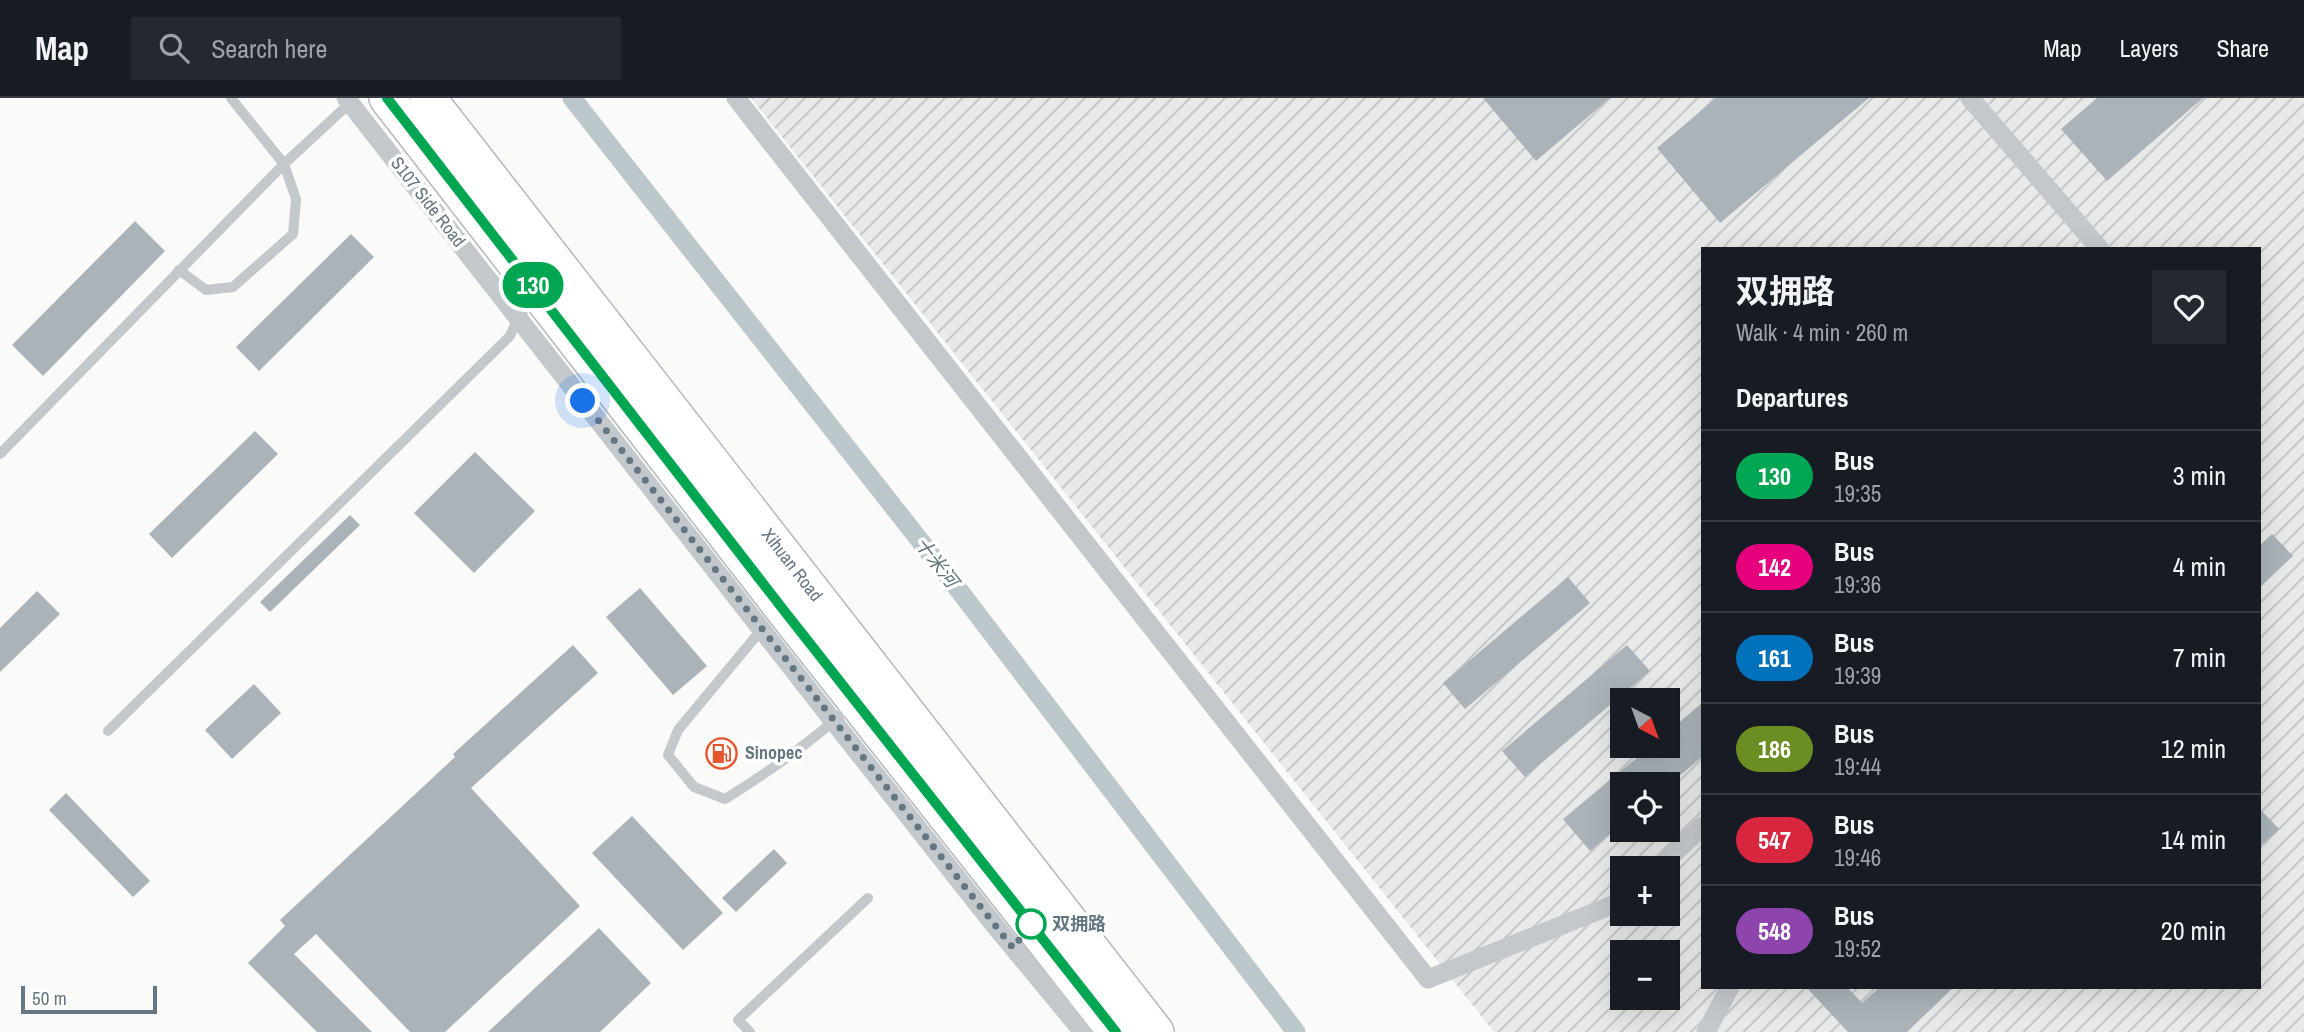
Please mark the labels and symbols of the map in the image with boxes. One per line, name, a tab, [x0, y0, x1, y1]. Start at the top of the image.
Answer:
street label: S107 Side Road	[385, 151, 472, 252]
line badge: 130	[493, 262, 573, 308]
your location	[565, 383, 600, 418]
street label: Xihuan Road	[756, 523, 829, 606]
water label: 十米河	[909, 532, 967, 596]
north arrow	[1610, 688, 1680, 758]
fuel station icon: Sinopec	[705, 736, 739, 770]
place label: Sinopec	[745, 740, 802, 765]
marker: 双拥路	[1016, 909, 1046, 939]
place label: 双拥路	[1052, 911, 1106, 936]
scale bar	[21, 983, 158, 1015]

